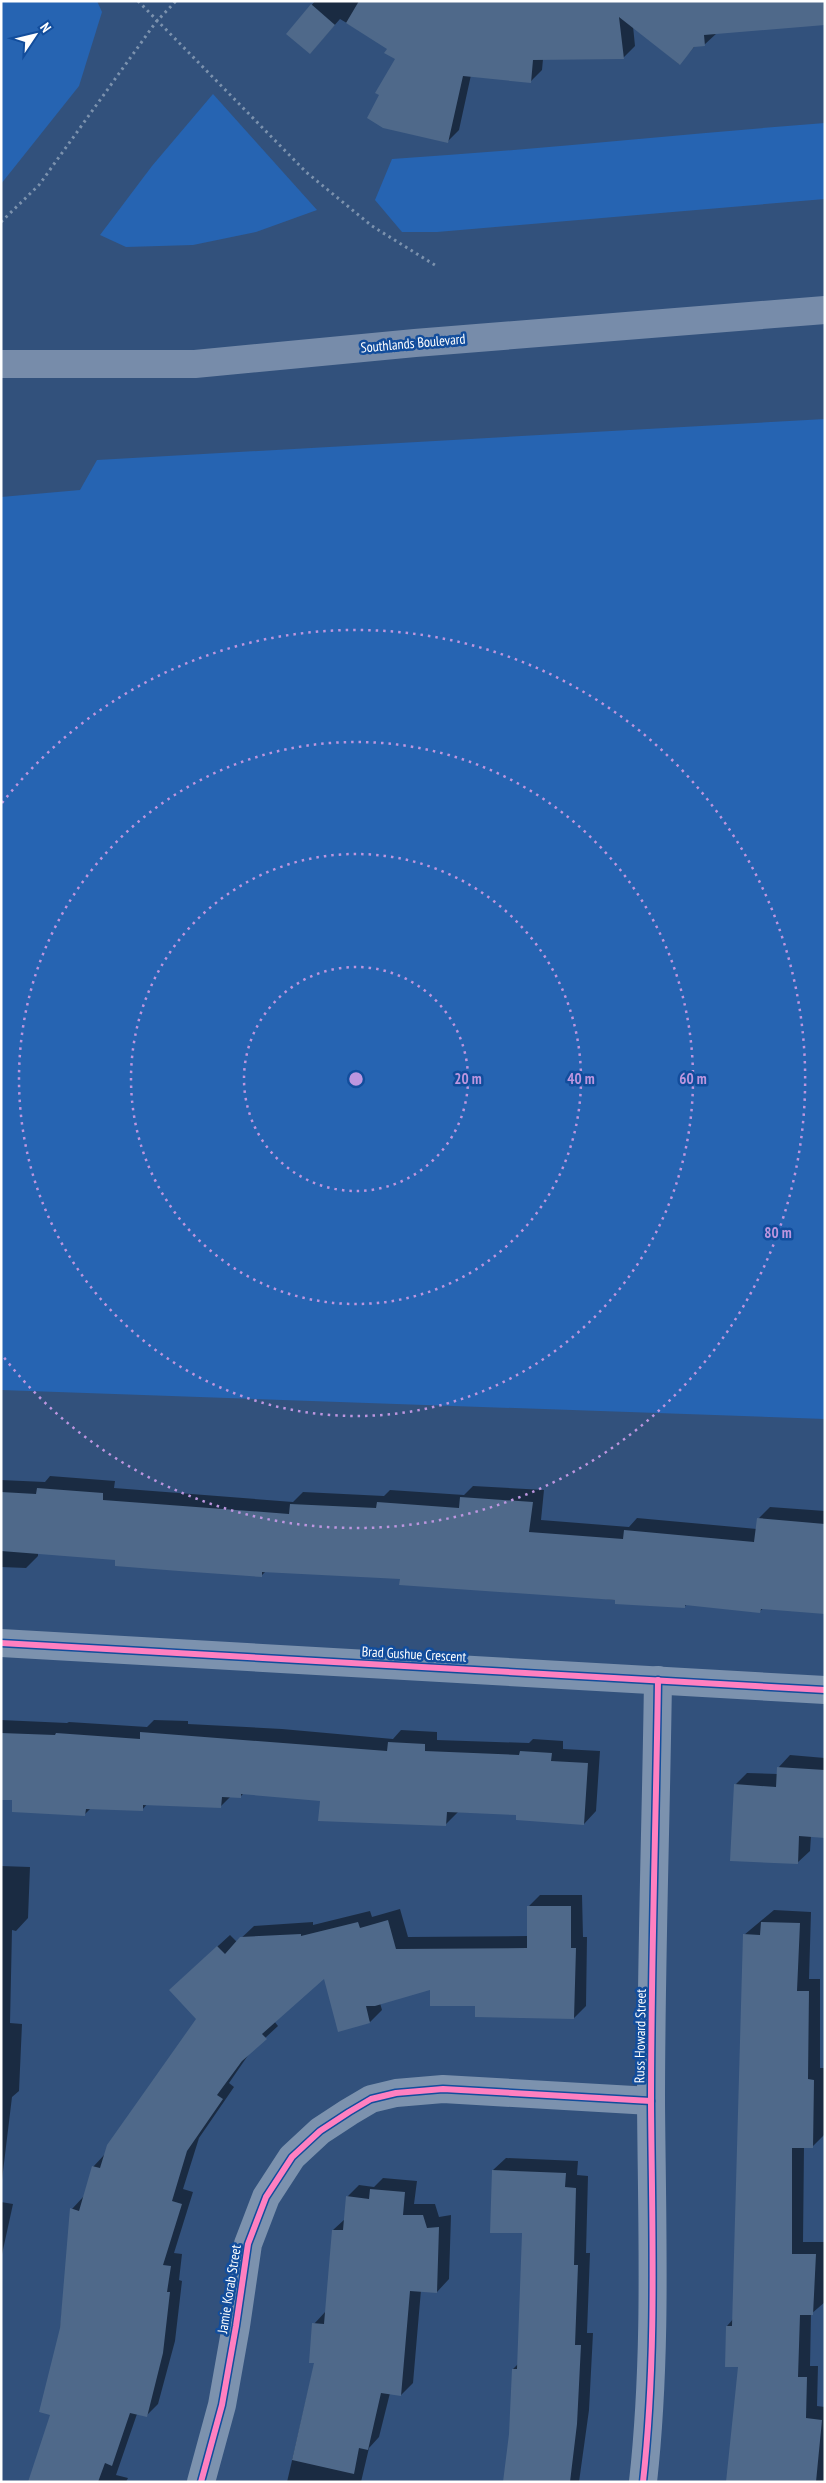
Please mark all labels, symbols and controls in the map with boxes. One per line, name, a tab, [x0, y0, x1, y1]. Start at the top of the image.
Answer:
north arrow	[10, 10, 60, 60]
text: N	[36, 19, 55, 36]
street label: Southlands Boulevard	[360, 329, 466, 357]
text: 20 m	[454, 1069, 482, 1088]
text: 40 m	[567, 1069, 595, 1088]
text: 60 m	[679, 1069, 707, 1088]
centre of rings	[347, 1070, 365, 1088]
text: 80 m	[764, 1223, 792, 1242]
street label: Brad Gushue Crescent	[361, 1642, 467, 1666]
street label: Russ Howard Street	[630, 1989, 650, 2083]
street label: Jamie Korab Street	[213, 2243, 245, 2336]

